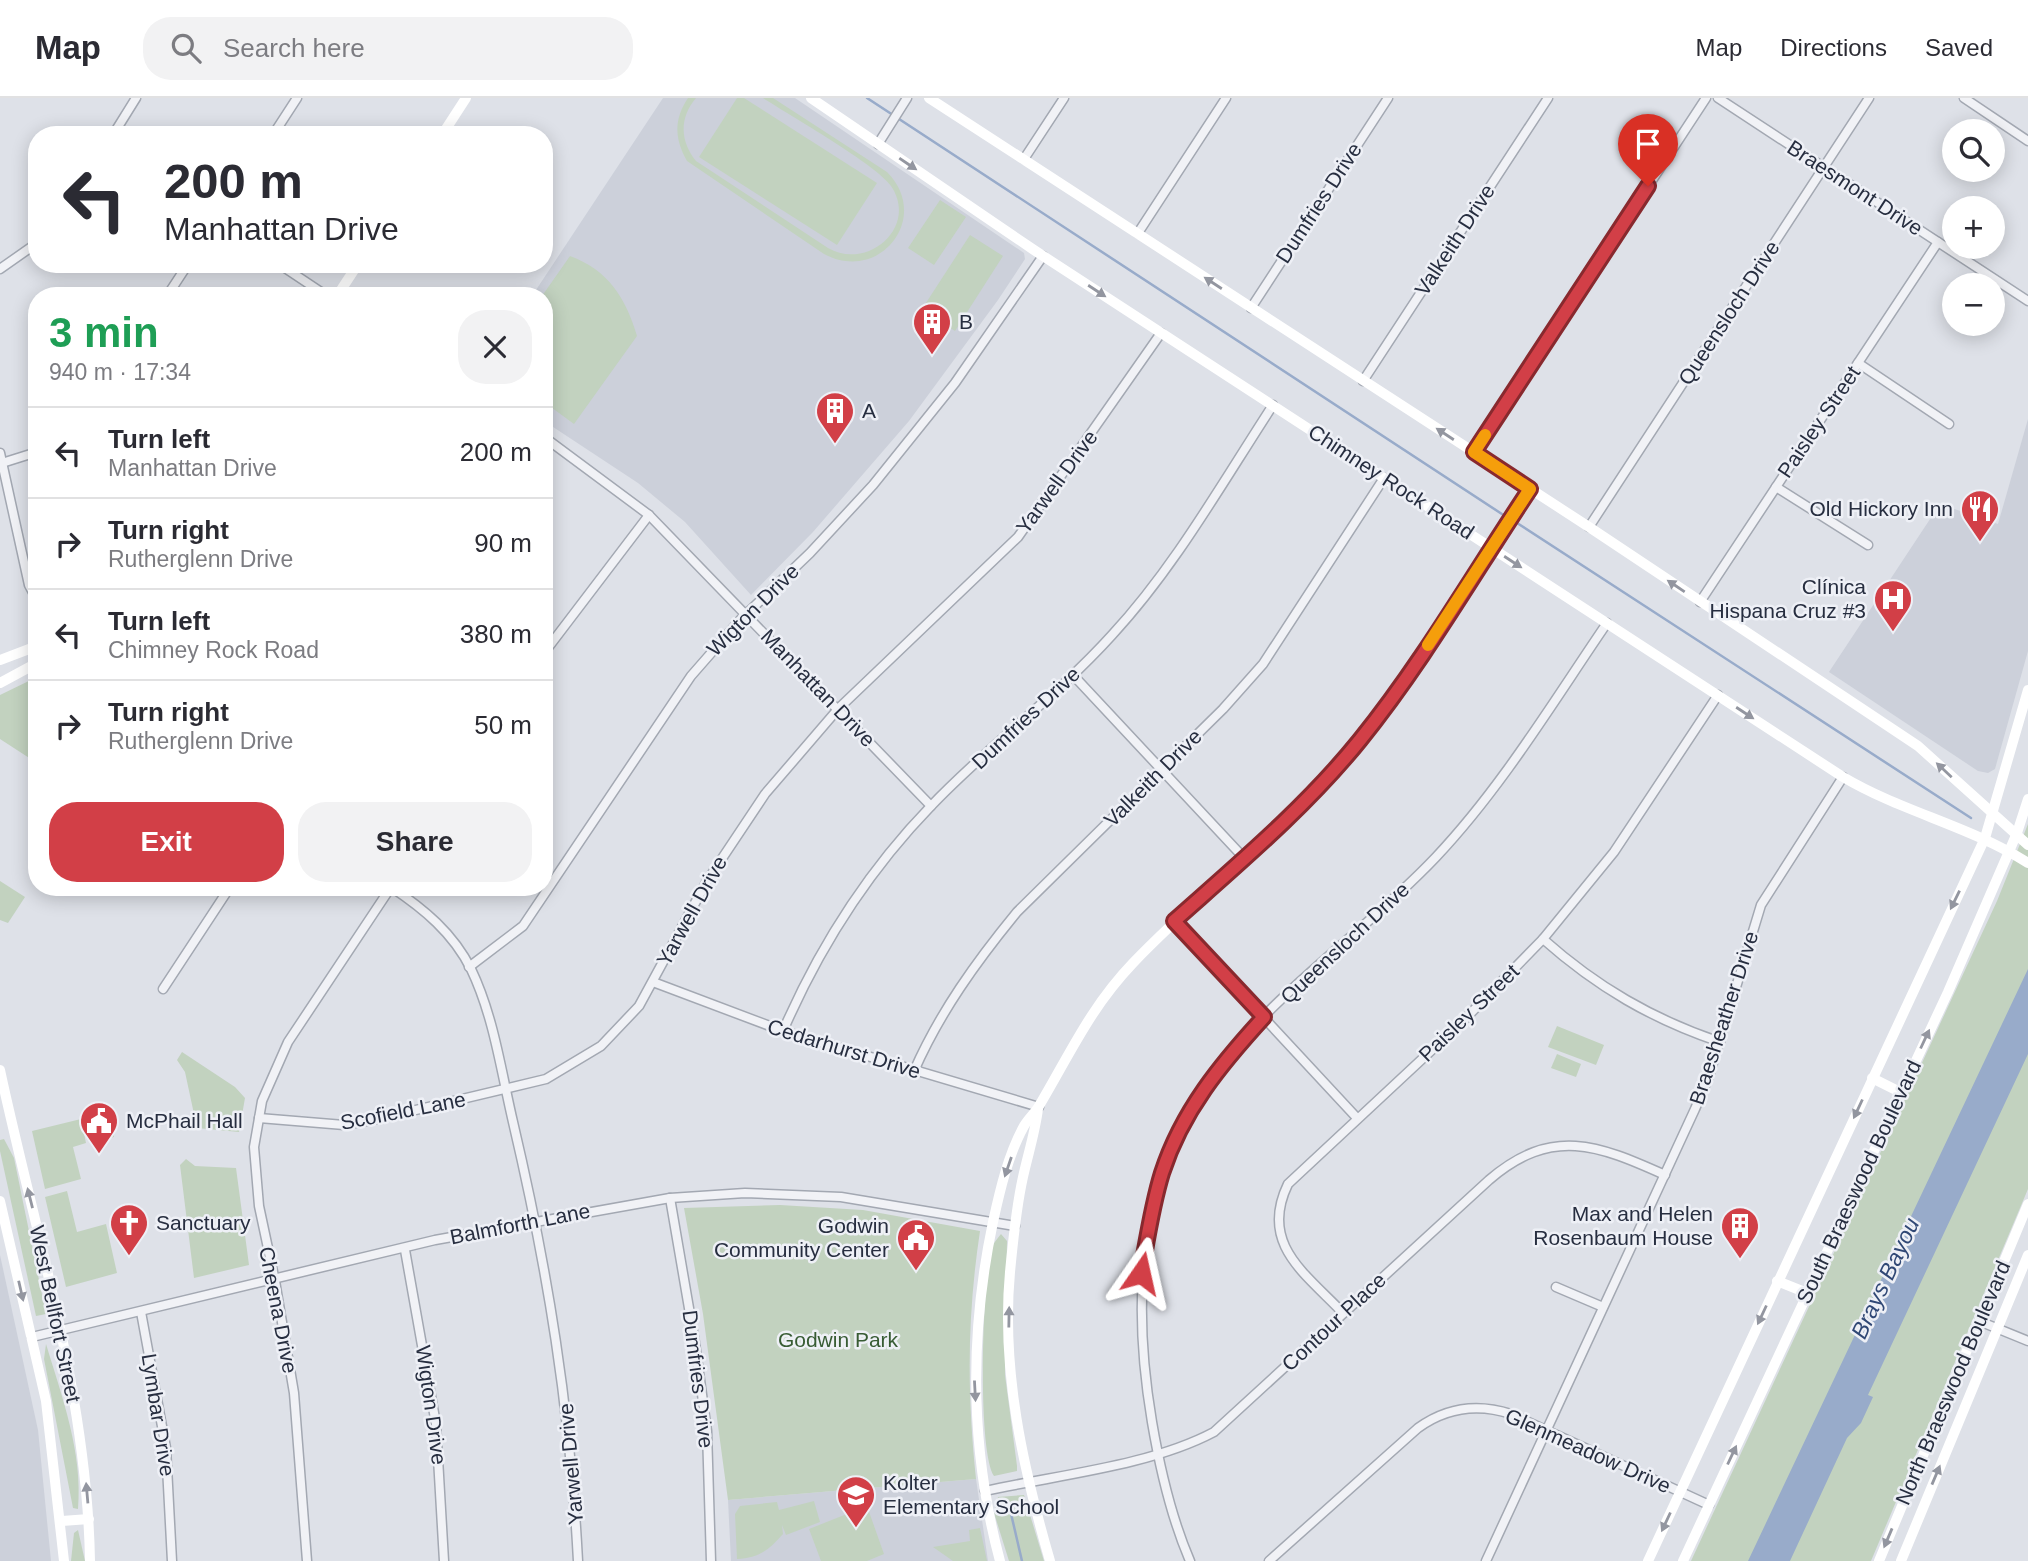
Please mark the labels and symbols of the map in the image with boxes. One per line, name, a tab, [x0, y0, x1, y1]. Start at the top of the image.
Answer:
pin	[1618, 114, 1678, 186]
street label: Braesmont Drive	[1783, 135, 1927, 240]
street label: Dumfries Drive	[1271, 138, 1366, 267]
one-way arrow	[899, 157, 917, 171]
street label: Valkeith Drive	[1410, 180, 1499, 300]
street label: Queensloch Drive	[1673, 236, 1784, 389]
one-way arrow	[1204, 277, 1223, 290]
one-way arrow	[1087, 284, 1107, 297]
building icon: B	[911, 301, 953, 356]
place label: B	[959, 310, 973, 333]
street label: Paisley Street	[1773, 361, 1864, 482]
building icon: A	[814, 390, 856, 445]
place label: A	[862, 399, 876, 422]
street label: Chimney Rock Road	[1304, 419, 1478, 544]
street label: Yarwell Drive	[1011, 426, 1102, 538]
one-way arrow	[1436, 427, 1455, 440]
restaurant icon: Old Hickory Inn	[1959, 488, 2001, 543]
place label: Old Hickory Inn	[1809, 497, 1953, 520]
one-way arrow	[1504, 555, 1523, 568]
street label: Wigton Drive	[702, 559, 803, 660]
place label: Clínica Hispana Cruz #3	[1710, 575, 1866, 622]
hospital icon: Clínica Hispana Cruz #3	[1872, 578, 1914, 633]
one-way arrow	[1667, 579, 1685, 593]
street label: Manhattan Drive	[757, 624, 880, 751]
street label: Dumfries Drive	[967, 662, 1084, 773]
one-way arrow	[1736, 706, 1754, 720]
street label: Valkeith Drive	[1099, 724, 1206, 831]
one-way arrow	[1936, 763, 1953, 779]
street label: Yarwell Drive	[652, 852, 731, 970]
street label: Queensloch Drive	[1276, 877, 1414, 1008]
one-way arrow	[1950, 890, 1961, 910]
street label: Braesheather Drive	[1685, 928, 1762, 1107]
street label: Paisley Street	[1414, 959, 1523, 1066]
street label: Cedarhurst Drive	[765, 1014, 923, 1083]
one-way arrow	[1920, 1029, 1931, 1049]
street label: South Braeswood Boulevard	[1792, 1056, 1925, 1307]
street label: Scofield Lane	[338, 1087, 468, 1134]
one-way arrow	[1852, 1099, 1863, 1119]
public building icon: McPhail Hall	[78, 1100, 120, 1155]
place label: McPhail Hall	[126, 1109, 243, 1132]
one-way arrow	[1002, 1157, 1013, 1178]
one-way arrow	[24, 1187, 35, 1209]
street label: Balmforth Lane	[448, 1199, 592, 1248]
church icon: Sanctuary	[108, 1202, 150, 1257]
place label: Max and Helen Rosenbaum House	[1533, 1202, 1713, 1249]
building icon: Max and Helen Rosenbaum House	[1719, 1205, 1761, 1260]
place label: Sanctuary	[156, 1211, 251, 1234]
water label: Brays Bayou	[1846, 1213, 1924, 1343]
place label: Godwin Community Center	[714, 1214, 889, 1261]
public building icon: Godwin Community Center	[895, 1217, 937, 1272]
street label: West Bellfort Street	[25, 1223, 86, 1405]
position arrow	[1104, 1236, 1178, 1310]
street label: Cheena Drive	[255, 1245, 302, 1375]
street label: North Braeswood Boulevard	[1891, 1257, 2014, 1508]
street label: Contour Place	[1277, 1268, 1390, 1375]
one-way arrow	[16, 1280, 27, 1302]
one-way arrow	[1756, 1305, 1767, 1325]
one-way arrow	[1003, 1306, 1015, 1328]
street label: Dumfries Drive	[679, 1309, 718, 1449]
park label: Godwin Park	[778, 1328, 899, 1351]
street label: Wigton Drive	[412, 1344, 451, 1466]
street label: Lymbar Drive	[137, 1352, 180, 1478]
one-way arrow	[969, 1380, 980, 1402]
street label: Yarwell Drive	[554, 1402, 587, 1526]
street label: Glenmeadow Drive	[1502, 1404, 1674, 1497]
one-way arrow	[1727, 1444, 1738, 1465]
one-way arrow	[1931, 1465, 1942, 1486]
place label: Kolter Elementary School	[883, 1471, 1059, 1518]
school or university icon: Kolter Elementary School	[835, 1474, 877, 1529]
one-way arrow	[81, 1482, 92, 1504]
one-way arrow	[1660, 1512, 1672, 1532]
one-way arrow	[1883, 1528, 1894, 1549]

